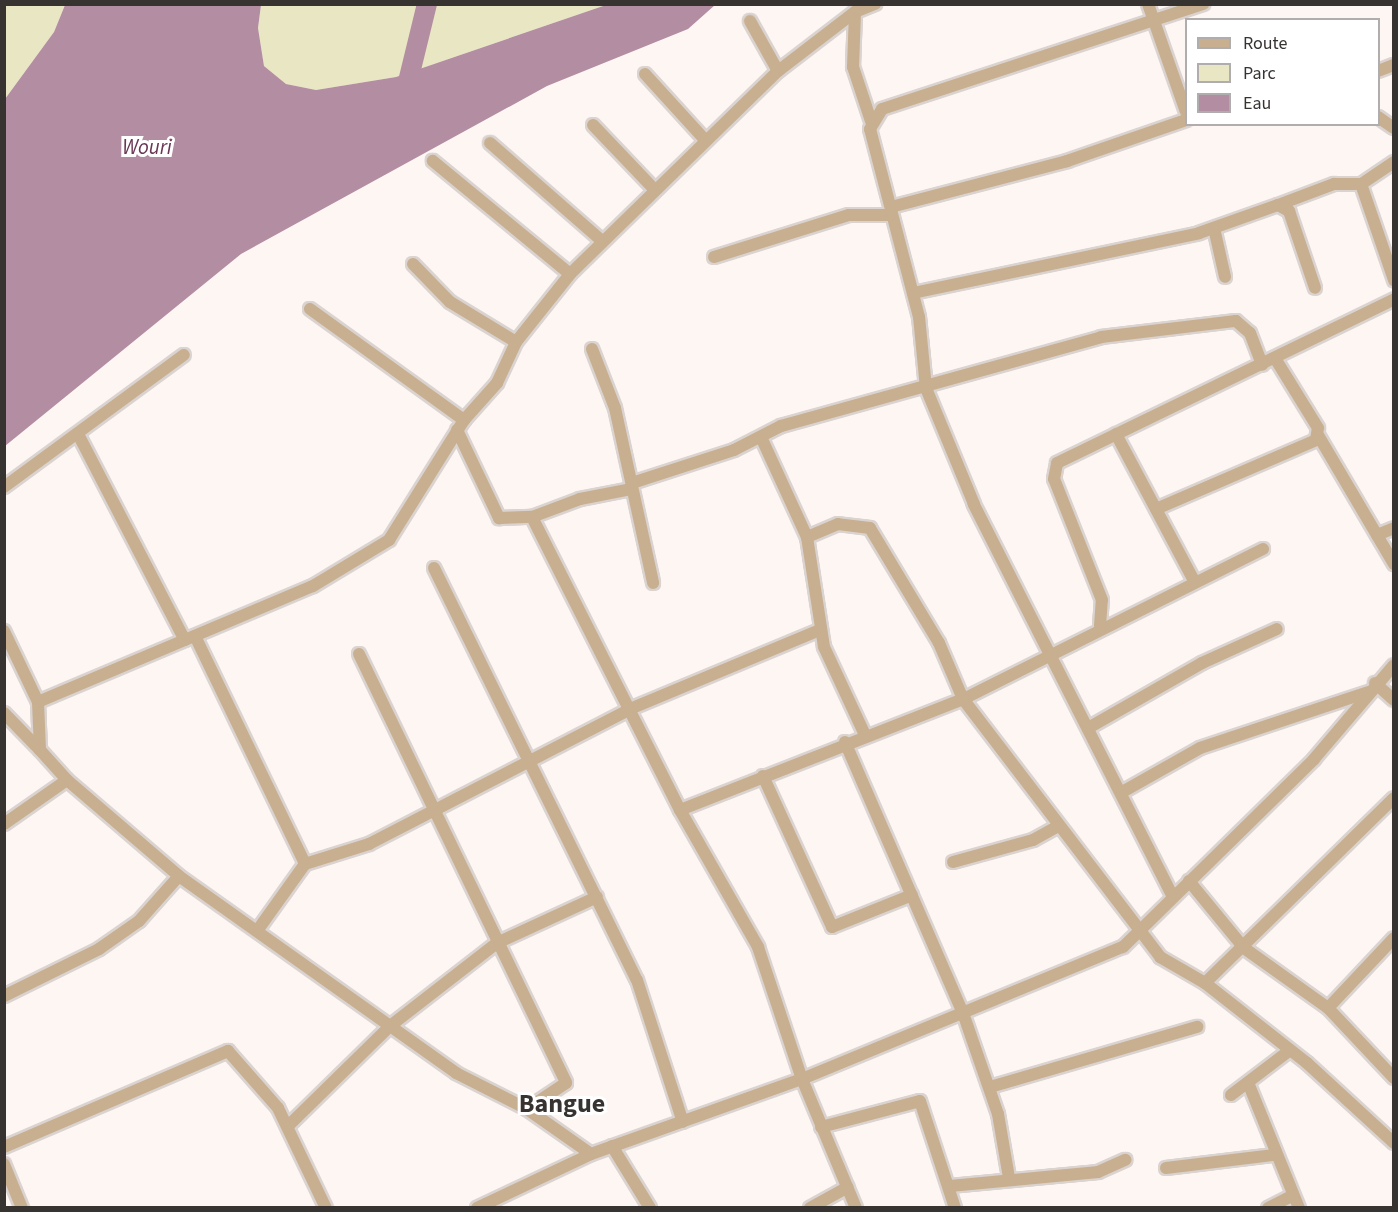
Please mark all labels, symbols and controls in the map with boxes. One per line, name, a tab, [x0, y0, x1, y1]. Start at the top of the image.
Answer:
legend	[1185, 18, 1380, 126]
text: Route	[1243, 31, 1287, 56]
text: Parc	[1243, 61, 1276, 86]
text: Eau	[1243, 91, 1271, 116]
water label: Wouri	[122, 134, 172, 160]
district label: Bangue	[519, 1088, 605, 1120]

